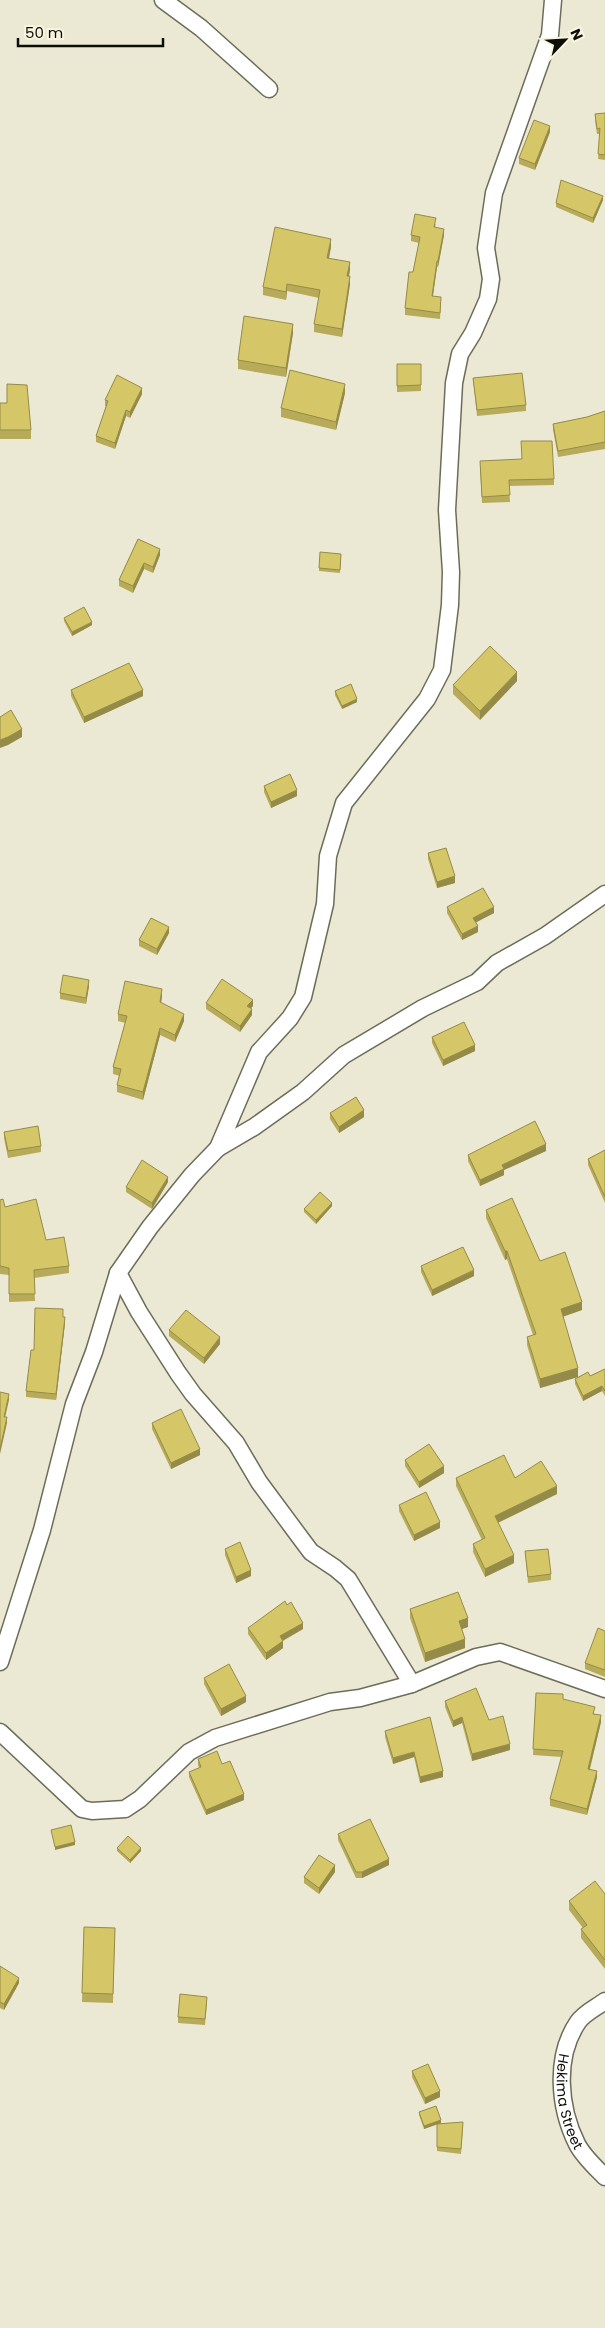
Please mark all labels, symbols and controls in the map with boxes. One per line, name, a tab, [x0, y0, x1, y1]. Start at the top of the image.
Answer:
scale bar	[18, 15, 162, 47]
north arrow	[540, 15, 590, 65]
text: 50 m	[25, 22, 63, 43]
text: N	[565, 26, 588, 44]
street label: Hekima Street	[552, 2052, 588, 2153]

